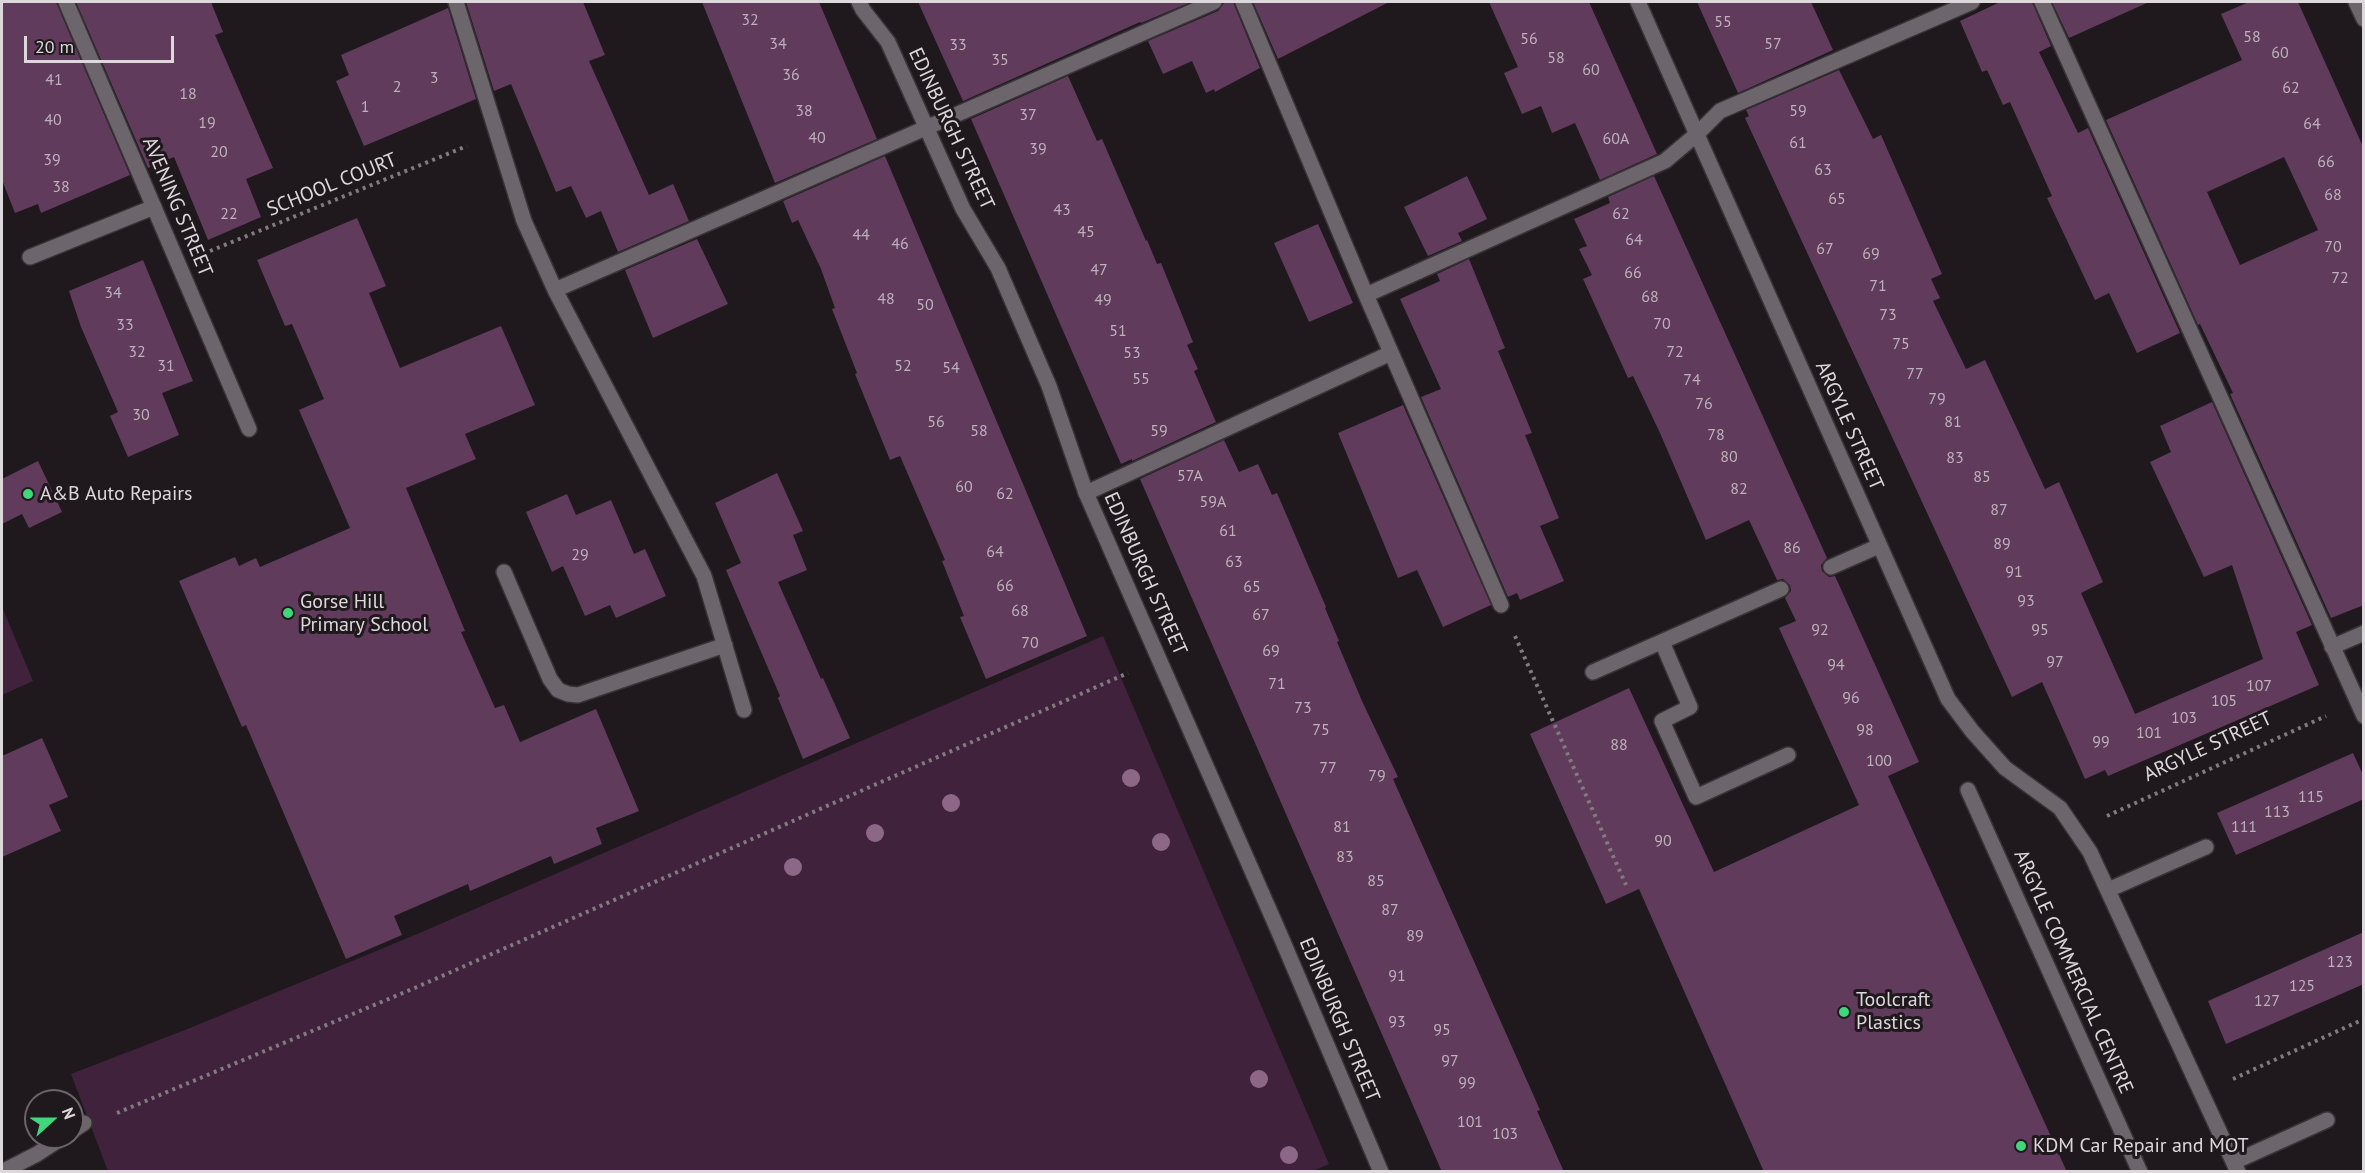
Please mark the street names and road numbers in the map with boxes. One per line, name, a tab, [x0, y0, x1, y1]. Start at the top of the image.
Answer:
street label: EDINBURGH STREET	[903, 44, 999, 214]
street label: AVENING STREET	[137, 134, 217, 280]
street label: SCHOOL COURT	[264, 148, 400, 222]
street label: ARGYLE STREET	[1810, 358, 1888, 494]
street label: EDINBURGH STREET	[1098, 489, 1192, 659]
street label: ARGYLE STREET	[2140, 707, 2276, 787]
street label: ARGYLE COMMERCIAL CENTRE	[2008, 846, 2138, 1098]
street label: EDINBURGH STREET	[1294, 934, 1384, 1106]

